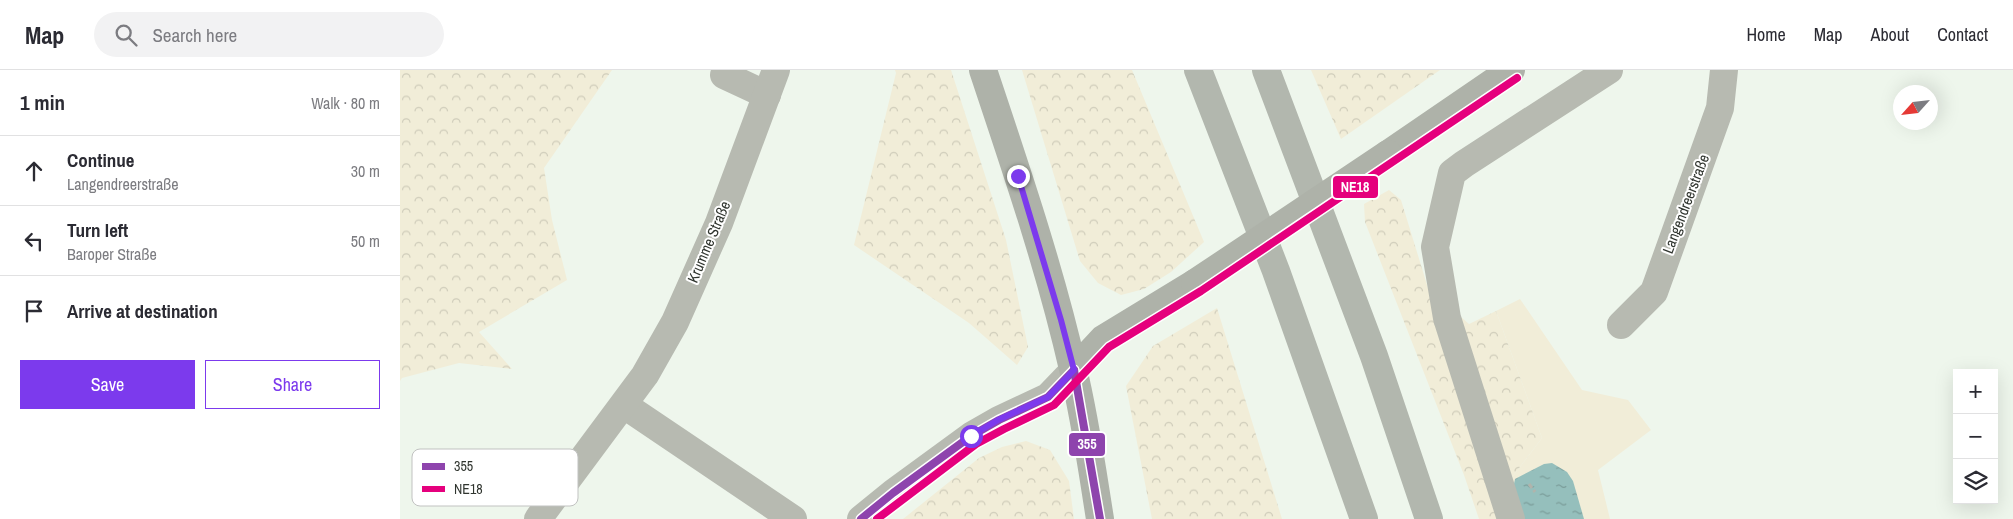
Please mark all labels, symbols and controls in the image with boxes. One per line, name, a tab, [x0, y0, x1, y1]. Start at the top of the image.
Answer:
search box	[94, 12, 444, 57]
text: Map	[25, 19, 64, 51]
icon: search	[112, 21, 140, 49]
text: Search here	[152, 22, 237, 48]
text: Home	[1746, 22, 1786, 47]
text: Map	[1814, 22, 1843, 47]
text: About	[1871, 22, 1909, 47]
text: Contact	[1937, 22, 1988, 47]
north arrow	[1893, 85, 1938, 130]
text: 1 min	[20, 88, 65, 117]
text: Walk · 80 m	[311, 92, 380, 114]
text: Continue	[67, 147, 135, 173]
street label: Langendreerstraße	[1657, 151, 1714, 256]
icon: ahead	[20, 157, 48, 185]
text: 30 m	[351, 160, 380, 182]
route end	[1007, 165, 1030, 188]
text: Langendreerstraße	[67, 173, 179, 195]
line badge: NE18	[1332, 175, 1379, 199]
text: NE18	[1341, 178, 1369, 196]
street label: Krumme Straße	[682, 198, 735, 286]
text: Turn left	[67, 217, 128, 243]
icon: left	[20, 227, 48, 255]
text: 50 m	[351, 230, 380, 252]
text: Baroper Straße	[67, 243, 157, 265]
icon: arrive	[20, 297, 48, 325]
text: Arrive at destination	[67, 298, 218, 324]
button: Save	[20, 360, 195, 409]
button: Share	[205, 360, 380, 409]
map controls	[1953, 369, 1998, 504]
button: +	[1953, 369, 1998, 414]
button: −	[1953, 414, 1998, 459]
route start	[960, 425, 983, 448]
line badge: 355	[1068, 432, 1106, 457]
text: 355	[1077, 435, 1097, 453]
legend	[412, 449, 578, 506]
text: 355	[454, 457, 473, 475]
button: layers	[1953, 459, 1998, 504]
text: NE18	[454, 480, 483, 498]

